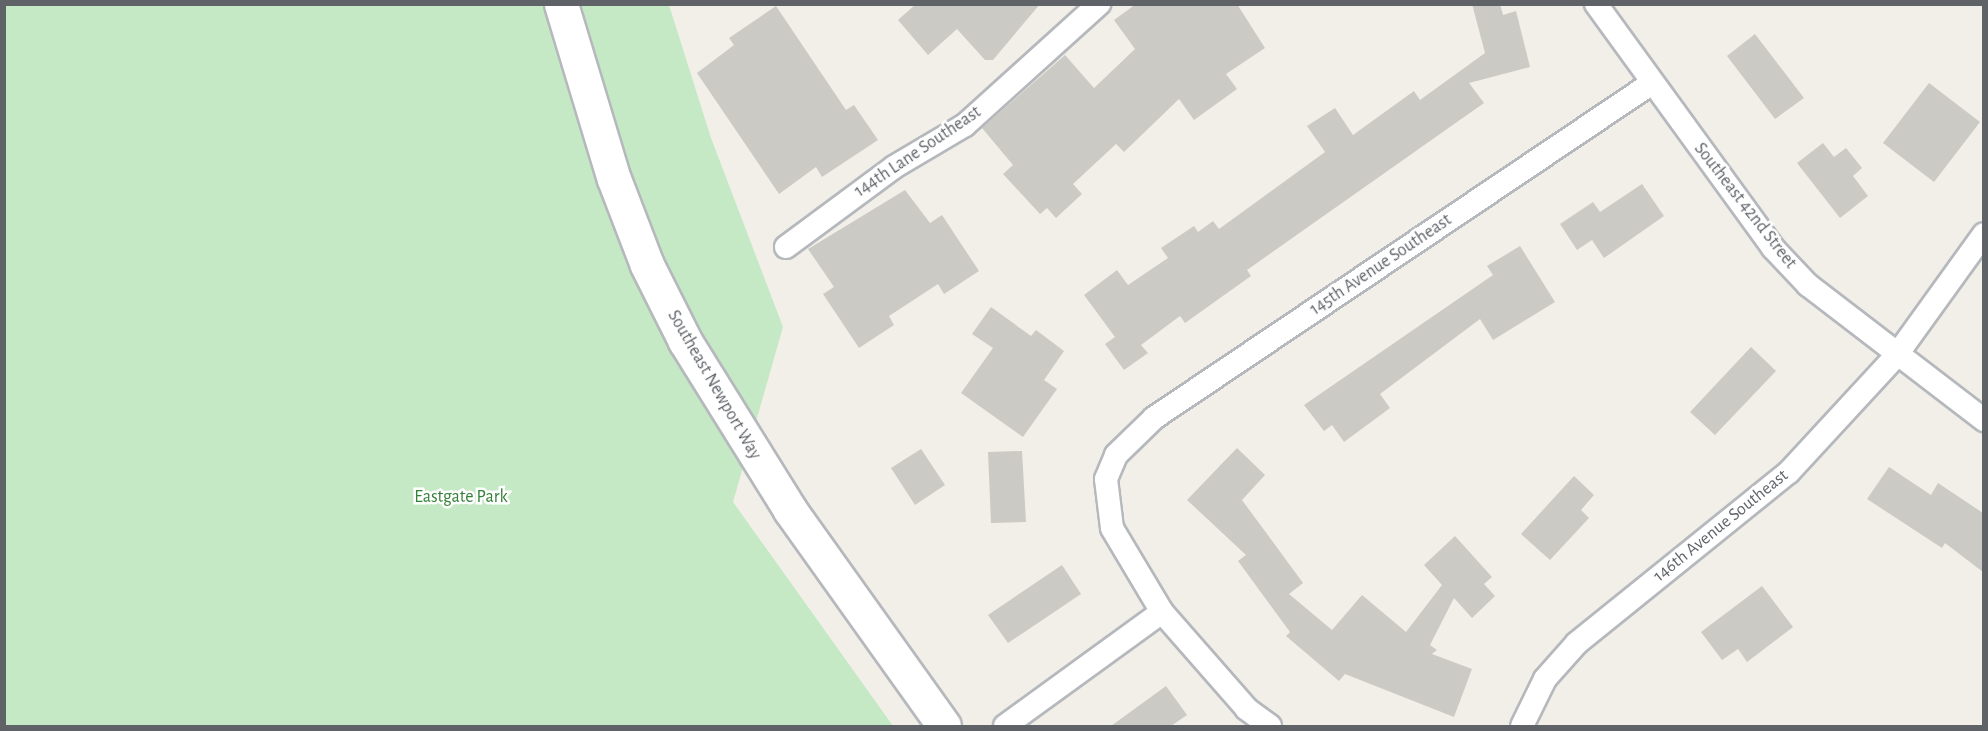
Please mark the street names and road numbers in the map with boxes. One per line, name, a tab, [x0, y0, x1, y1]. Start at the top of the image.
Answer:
street label: 144th Lane Southeast	[851, 102, 985, 202]
street label: Southeast 42nd Street	[1689, 139, 1801, 273]
street label: 145th Avenue Southeast	[1306, 210, 1456, 320]
street label: Southeast Newport Way	[662, 306, 766, 464]
street label: 146th Avenue Southeast	[1649, 465, 1793, 587]

